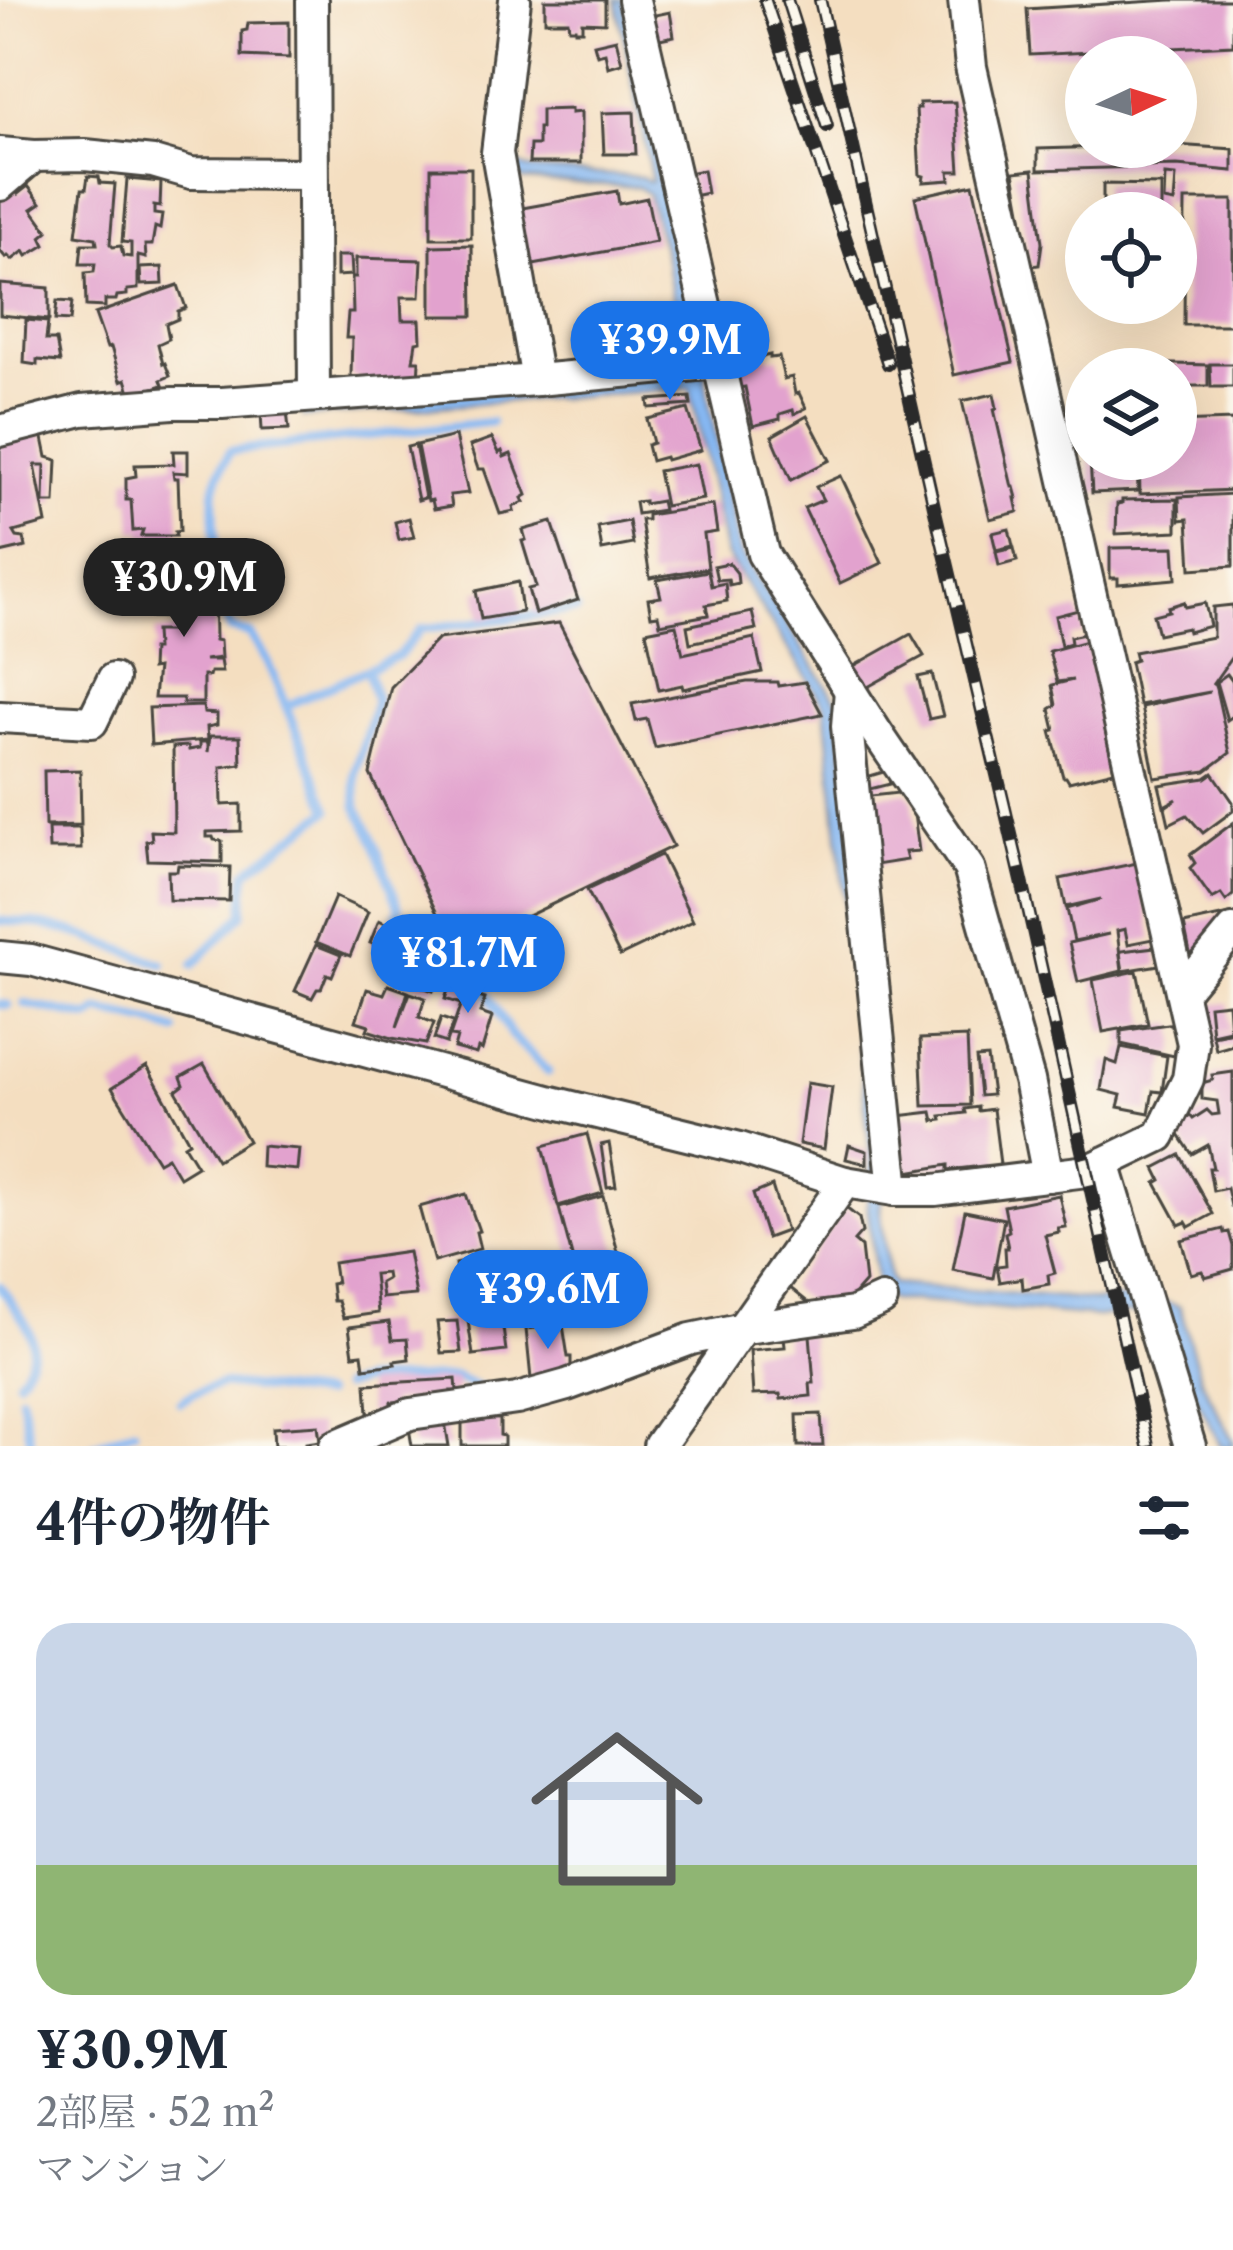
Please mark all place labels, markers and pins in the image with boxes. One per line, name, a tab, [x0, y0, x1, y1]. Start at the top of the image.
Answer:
pin: ¥39.9M	[572, 301, 768, 403]
pin: ¥30.9M	[86, 538, 282, 640]
pin: ¥81.7M	[370, 914, 566, 1016]
pin: ¥39.6M	[450, 1250, 646, 1352]

